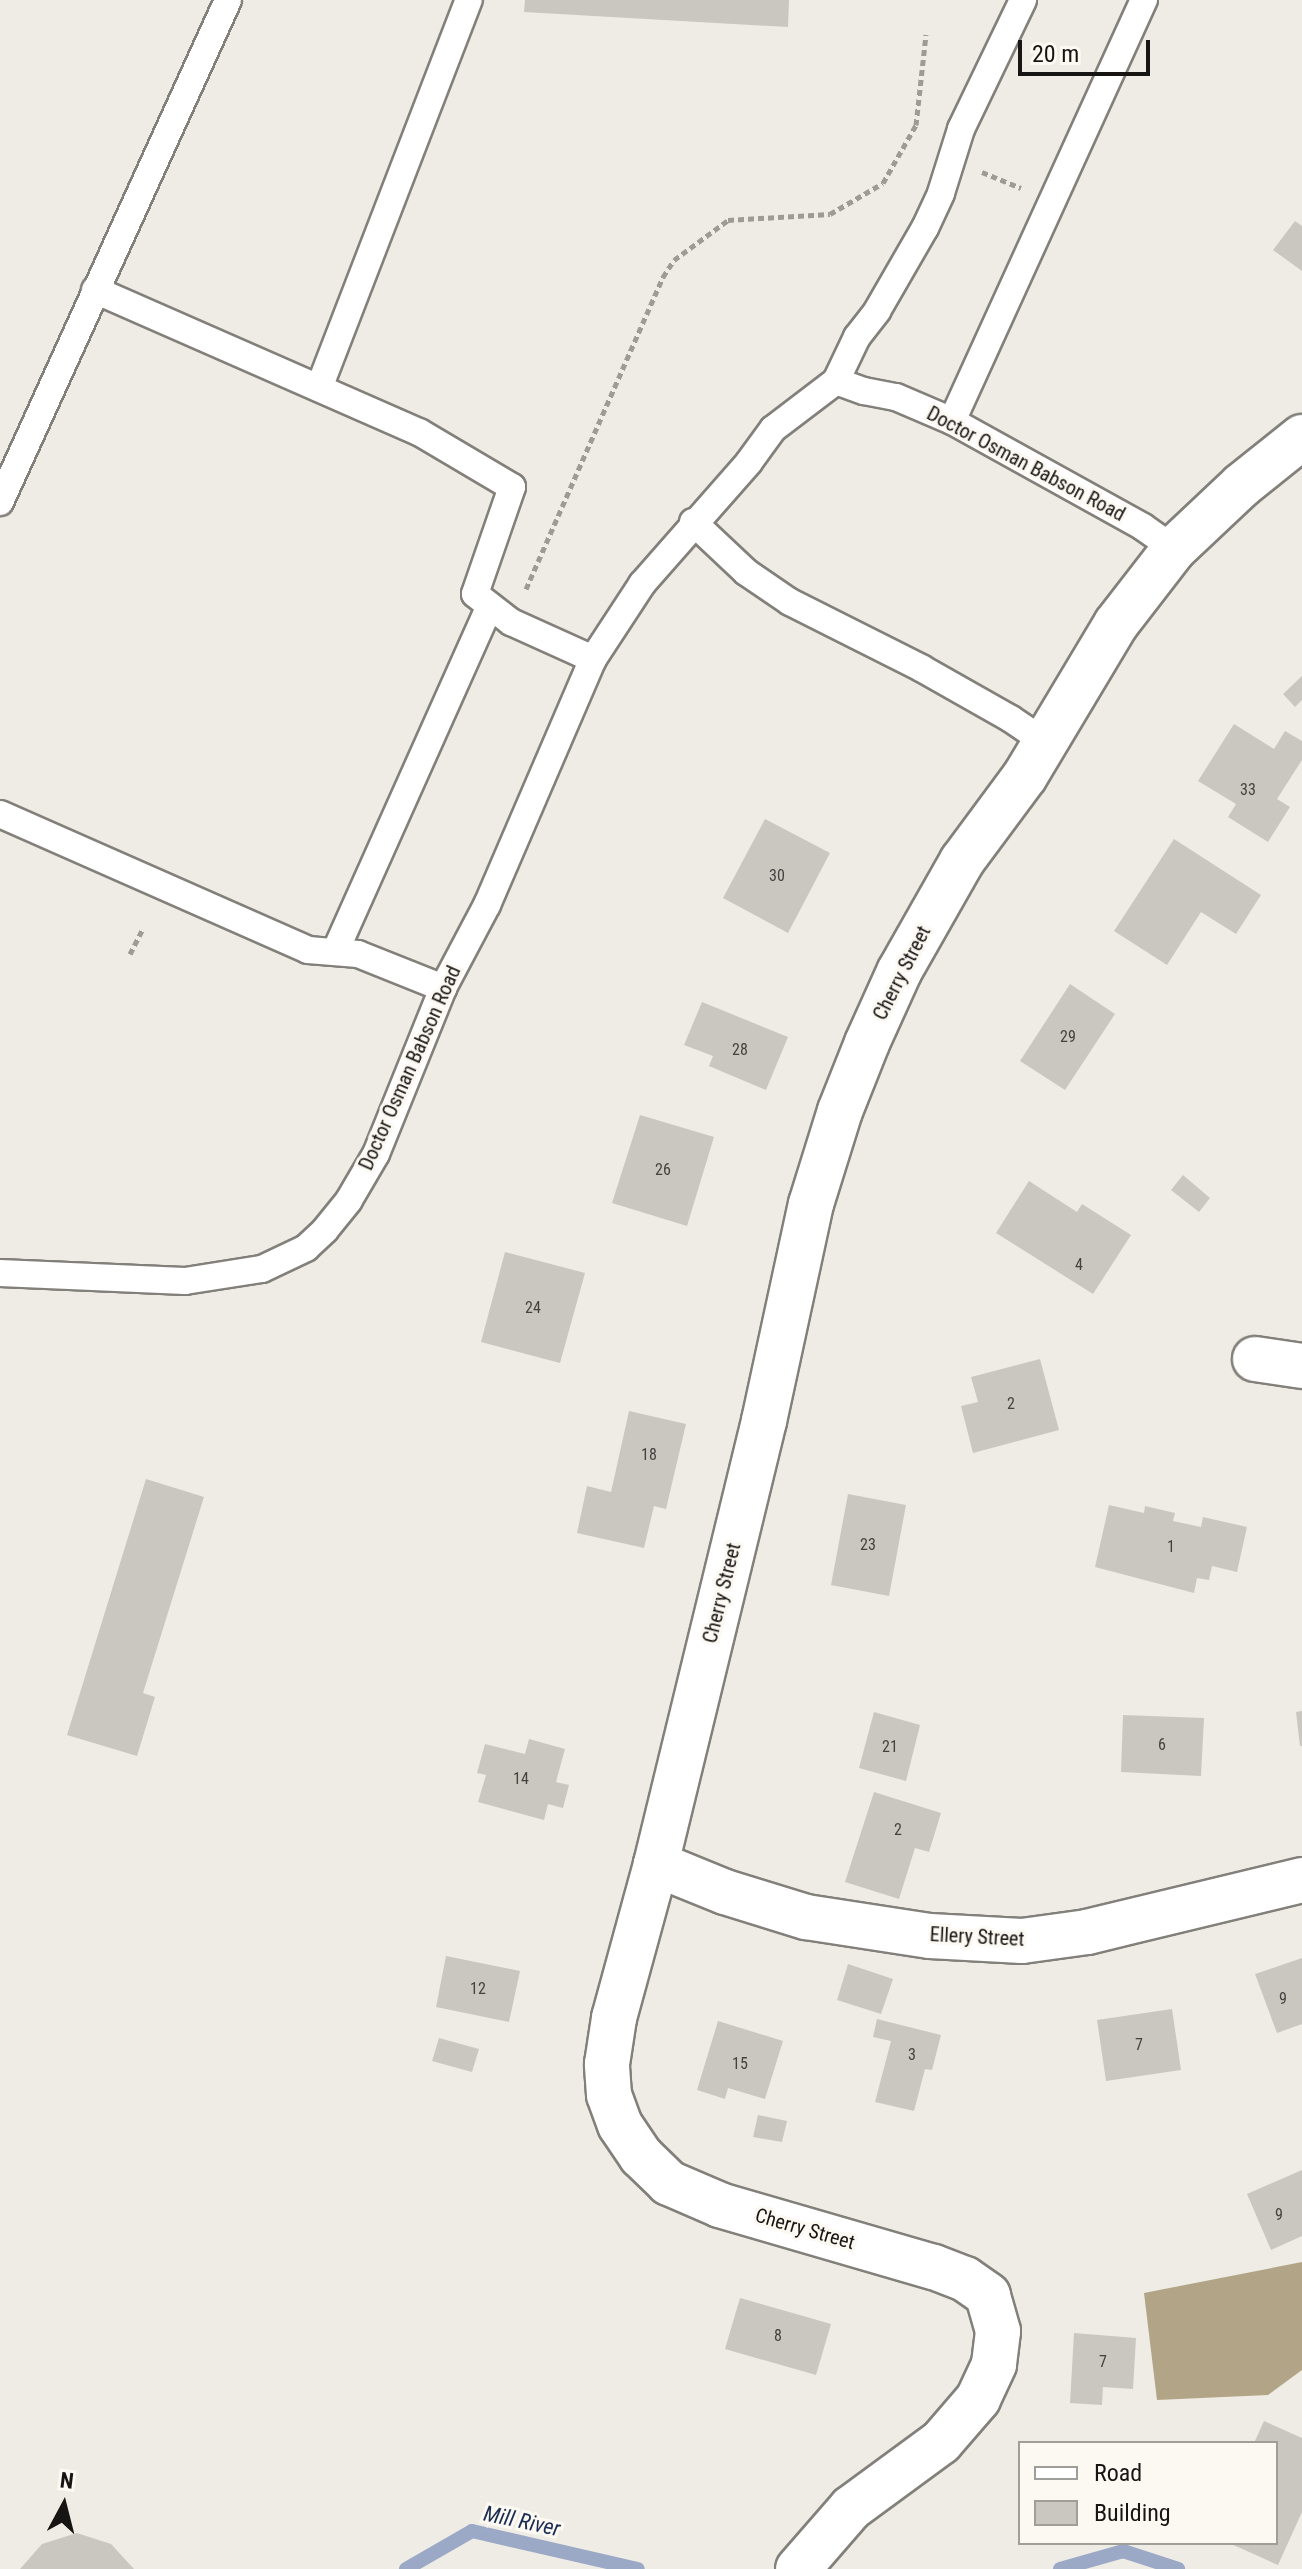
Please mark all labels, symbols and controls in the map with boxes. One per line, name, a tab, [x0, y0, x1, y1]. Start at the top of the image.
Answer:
scale bar	[1022, 24, 1154, 74]
text: 20 m	[1032, 40, 1079, 68]
street label: Doctor Osman Babson Road	[923, 401, 1129, 527]
house number: 33	[1240, 780, 1256, 800]
house number: 30	[769, 866, 785, 886]
street label: Cherry Street	[868, 922, 936, 1024]
street label: Doctor Osman Babson Road	[354, 962, 466, 1174]
house number: 29	[1060, 1027, 1076, 1047]
house number: 28	[732, 1040, 748, 1060]
house number: 26	[655, 1160, 671, 1180]
house number: 4	[1075, 1255, 1083, 1275]
house number: 24	[525, 1298, 541, 1318]
house number: 2	[1007, 1394, 1015, 1414]
house number: 18	[641, 1445, 657, 1465]
house number: 23	[860, 1535, 876, 1555]
house number: 1	[1167, 1537, 1175, 1557]
street label: Cherry Street	[698, 1540, 746, 1646]
house number: 6	[1158, 1735, 1166, 1755]
house number: 21	[882, 1737, 898, 1757]
house number: 14	[513, 1769, 529, 1789]
house number: 2	[894, 1820, 902, 1840]
street label: Ellery Street	[929, 1923, 1025, 1951]
house number: 12	[470, 1979, 486, 1999]
house number: 9	[1279, 1989, 1287, 2009]
house number: 7	[1135, 2035, 1143, 2055]
house number: 3	[908, 2045, 916, 2065]
house number: 15	[732, 2054, 748, 2074]
street label: Cherry Street	[752, 2203, 858, 2255]
house number: 9	[1275, 2205, 1283, 2225]
house number: 8	[774, 2326, 782, 2346]
house number: 7	[1099, 2352, 1107, 2372]
legend	[1018, 2441, 1278, 2545]
text: Road	[1094, 2459, 1142, 2487]
north arrow	[24, 2465, 104, 2545]
text: N	[59, 2467, 75, 2494]
text: Building	[1094, 2499, 1171, 2527]
water label: Mill River	[481, 2500, 563, 2542]

